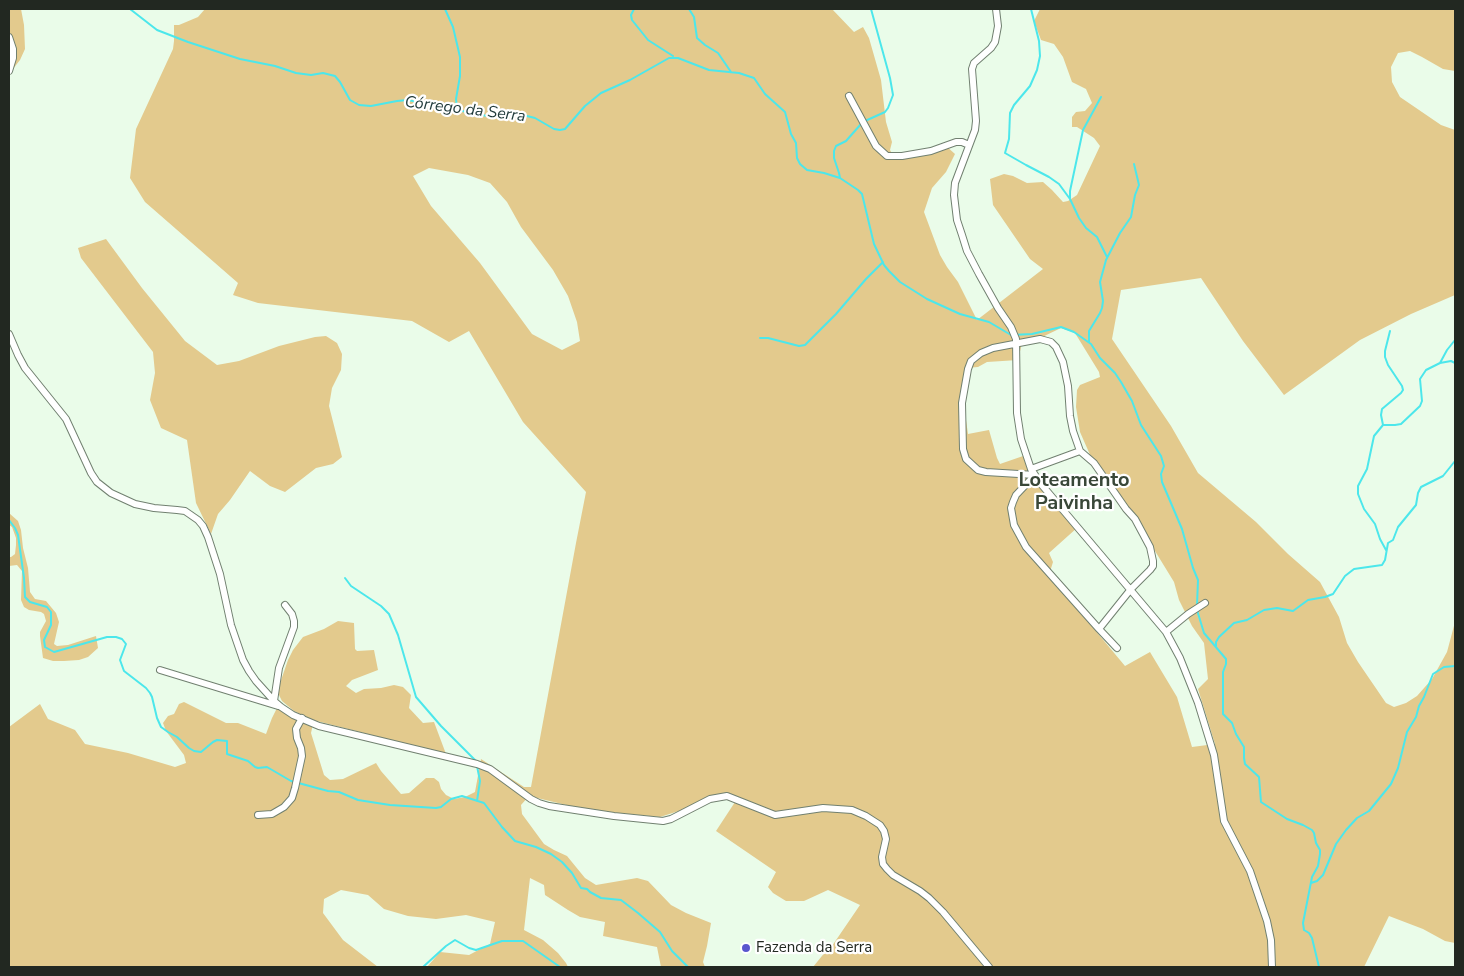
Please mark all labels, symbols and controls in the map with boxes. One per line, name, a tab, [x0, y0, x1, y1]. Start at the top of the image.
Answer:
water label: Córrego da Serra	[404, 93, 526, 127]
district label: Loteamento Paivinha	[1018, 469, 1130, 516]
place label: Fazenda da Serra	[756, 939, 872, 957]
marker: Fazenda da Serra	[740, 942, 752, 954]

